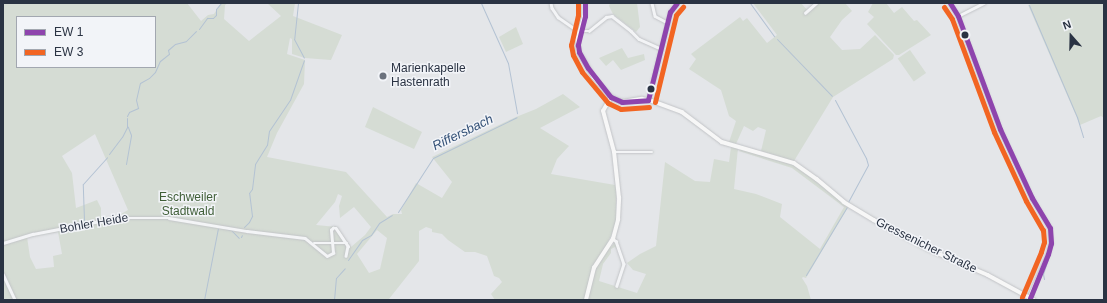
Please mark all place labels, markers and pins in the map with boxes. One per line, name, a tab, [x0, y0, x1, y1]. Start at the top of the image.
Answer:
unlabelled marker	[960, 30, 970, 40]
place label: Marienkapelle Hastenrath	[391, 62, 466, 90]
marker: Marienkapelle Hastenrath	[378, 71, 388, 81]
unlabelled marker	[646, 84, 656, 94]

